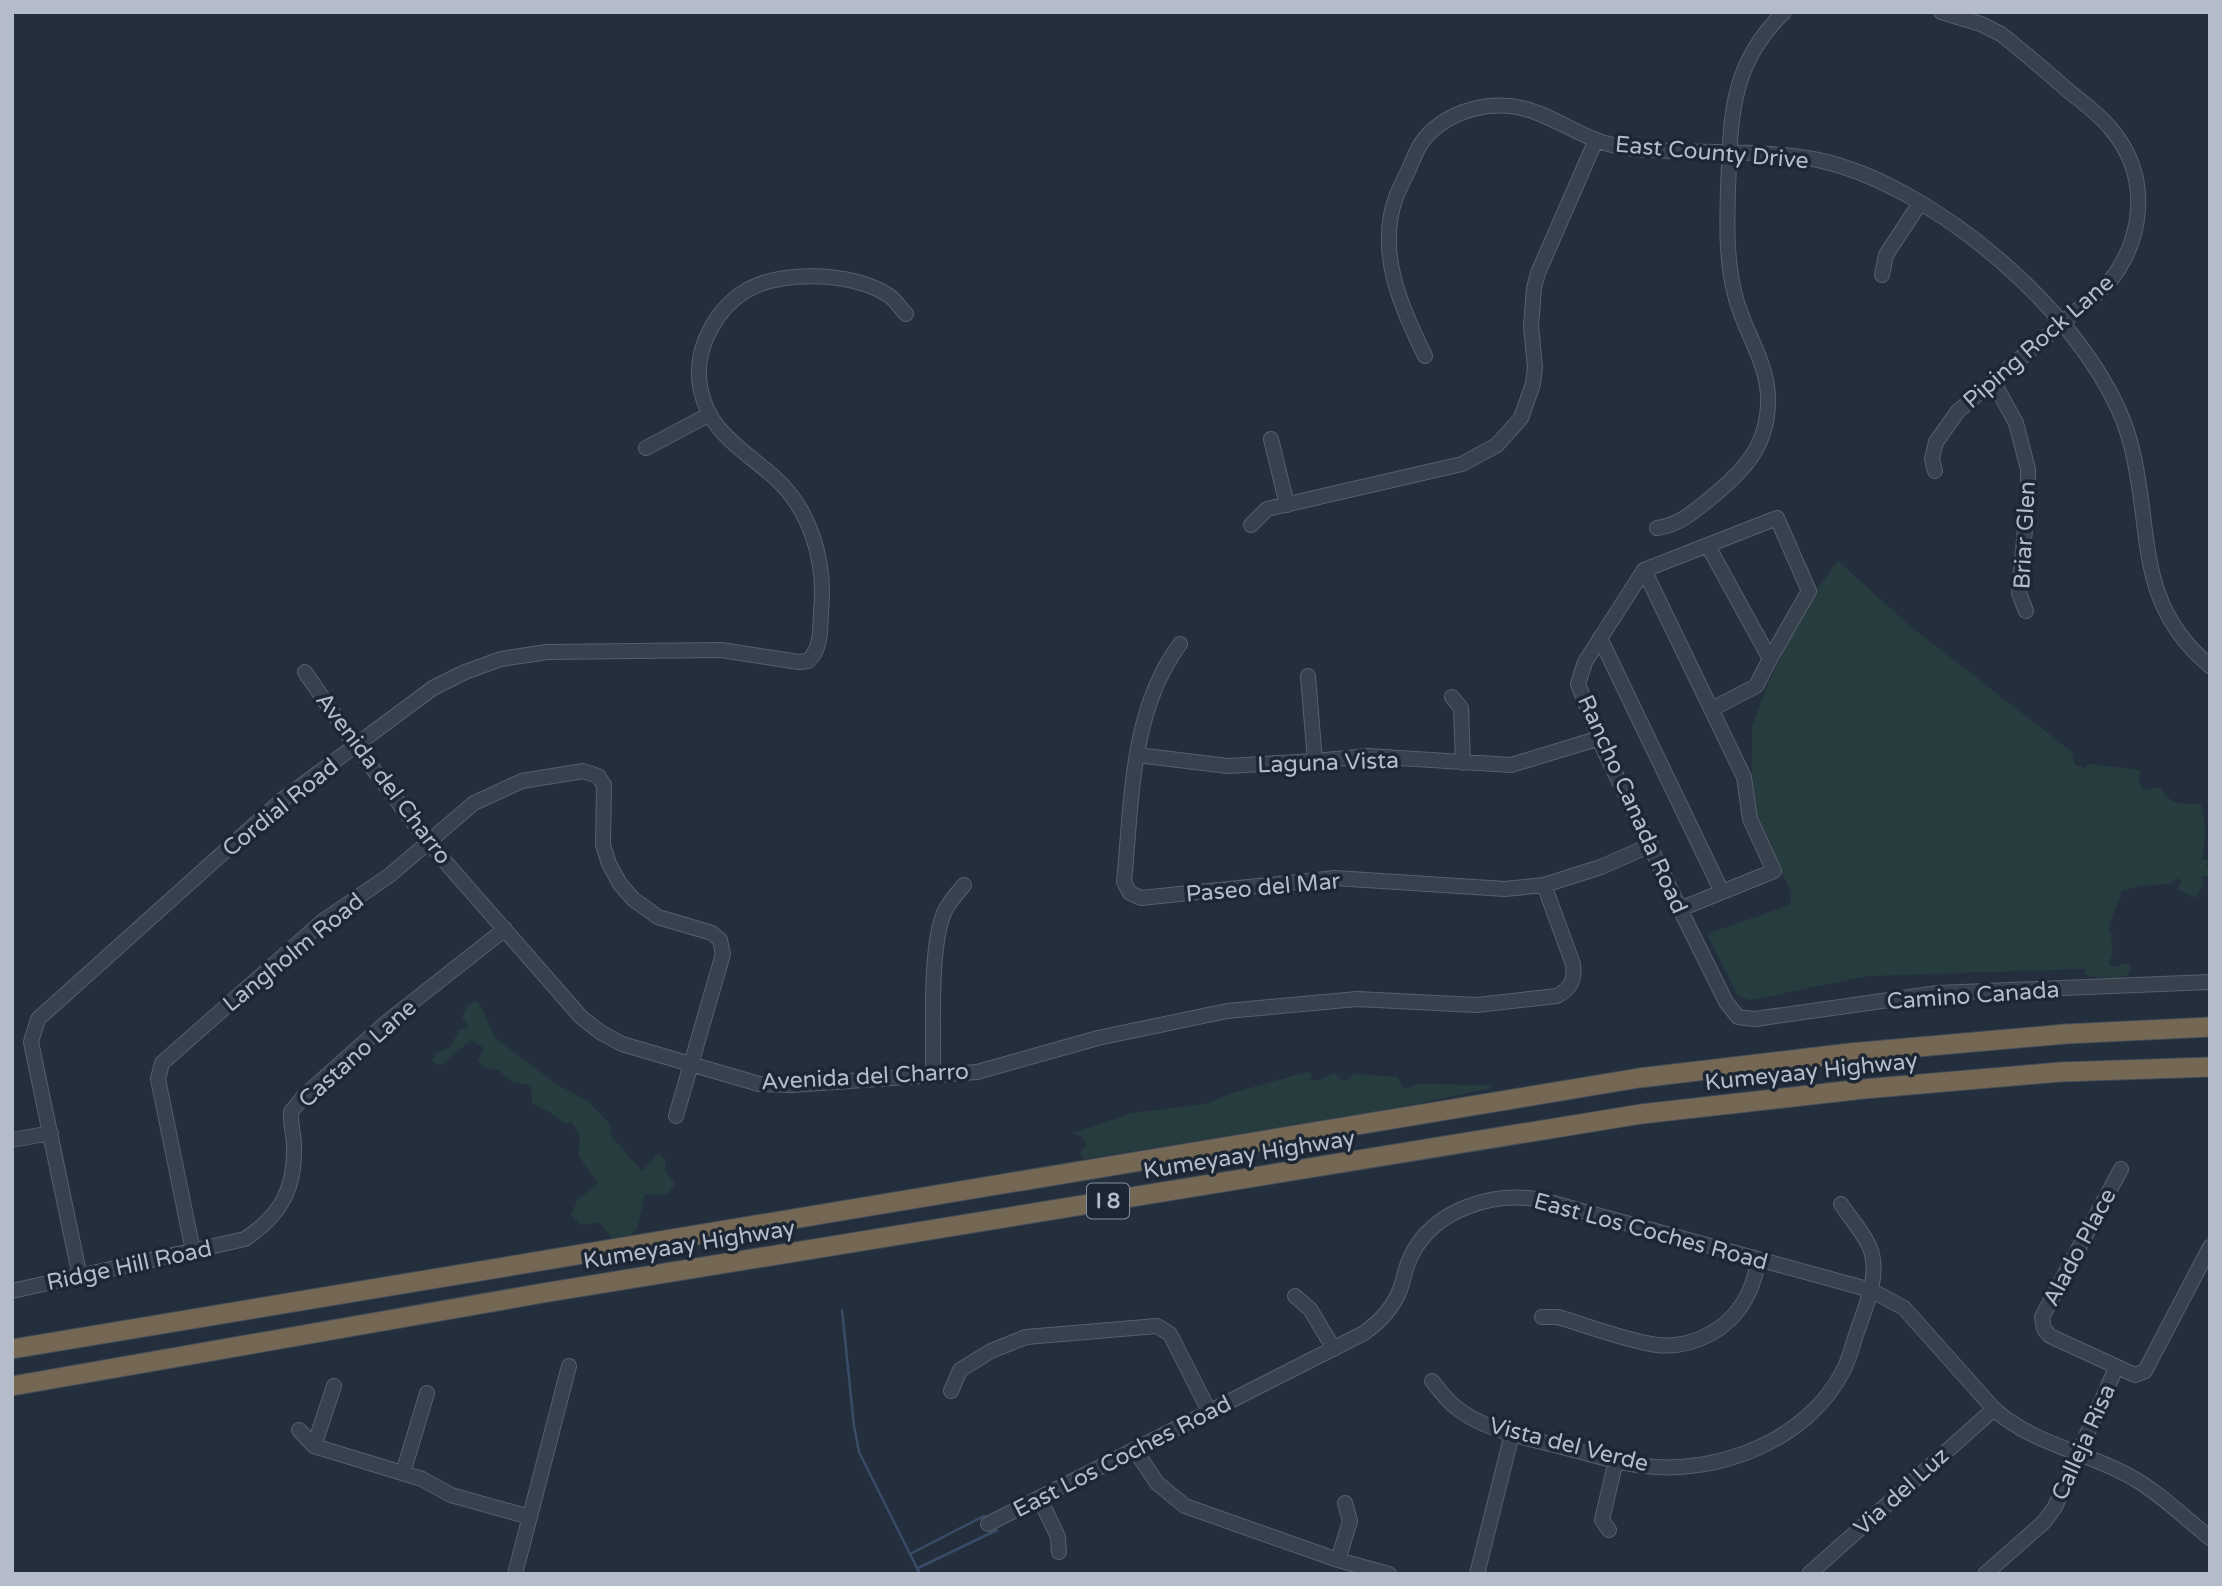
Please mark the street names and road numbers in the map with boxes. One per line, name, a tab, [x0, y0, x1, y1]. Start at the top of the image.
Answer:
street label: East County Drive	[1614, 131, 1810, 175]
street label: Piping Rock Lane	[1958, 269, 2120, 415]
street label: Briar Glen	[2008, 480, 2042, 590]
street label: Avenida del Charro	[309, 687, 457, 870]
street label: Rancho Canada Road	[1571, 691, 1693, 918]
street label: Laguna Vista	[1257, 747, 1399, 779]
street label: Cordial Road	[217, 753, 344, 863]
street label: Paseo del Mar	[1185, 867, 1342, 909]
street label: Langholm Road	[217, 887, 370, 1018]
street label: Camino Canada	[1886, 976, 2060, 1016]
street label: Castano Lane	[293, 994, 422, 1114]
street label: Kumeyaay Highway	[1703, 1047, 1919, 1097]
street label: Avenida del Charro	[760, 1058, 970, 1096]
street label: Kumeyaay Highway	[1141, 1124, 1357, 1186]
road number: I 8	[1087, 1184, 1129, 1218]
street label: Alado Place	[2037, 1184, 2123, 1311]
street label: East Los Coches Road	[1531, 1187, 1771, 1277]
street label: Kumeyaay Highway	[581, 1214, 797, 1276]
street label: Ridge Hill Road	[44, 1235, 214, 1297]
street label: Calleja Risa	[2046, 1380, 2122, 1505]
street label: East Los Coches Road	[1009, 1390, 1236, 1524]
street label: Vista del Verde	[1486, 1412, 1651, 1478]
street label: Via del Luz	[1848, 1442, 1955, 1542]

